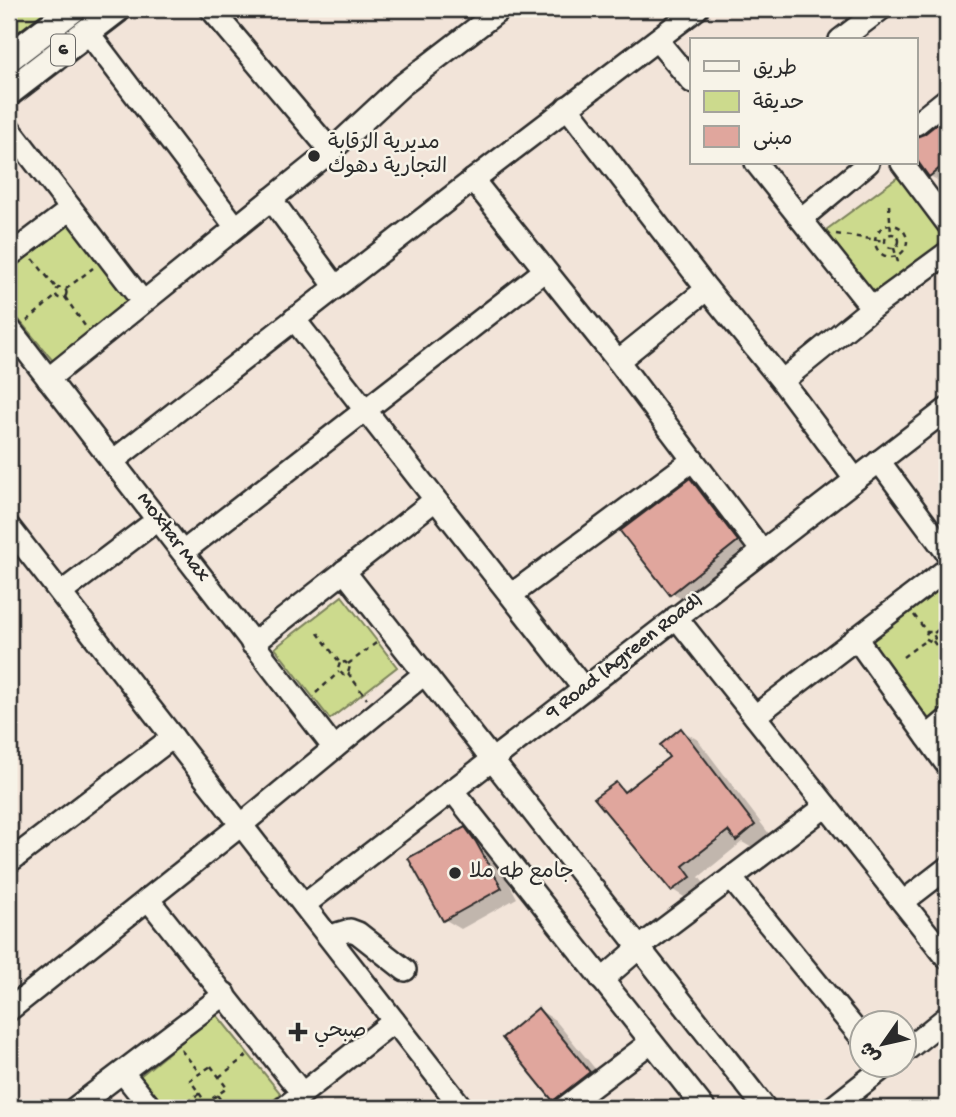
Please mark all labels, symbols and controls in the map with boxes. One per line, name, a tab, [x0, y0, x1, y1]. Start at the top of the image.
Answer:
road number: 6	[51, 34, 75, 66]
legend	[690, 38, 918, 164]
text: طريق	[753, 58, 797, 83]
text: حديقة	[753, 92, 804, 117]
text: مبنى	[753, 128, 792, 153]
place label: مديرية الرقابة التجارية دهوك	[328, 132, 447, 181]
marker: مديرية الرقابة التجارية دهوك	[306, 148, 322, 164]
street label: Moxtar Max	[130, 488, 214, 588]
street label: 9 Road (Agreen Road)	[541, 588, 709, 727]
place label: جامع طه ملا	[469, 861, 574, 886]
marker: جامع طه ملا	[447, 865, 463, 881]
north arrow	[848, 1009, 918, 1078]
place label: صبحي	[314, 1020, 366, 1048]
marker: صبحي	[288, 1022, 308, 1042]
text: ش	[856, 1036, 887, 1067]

